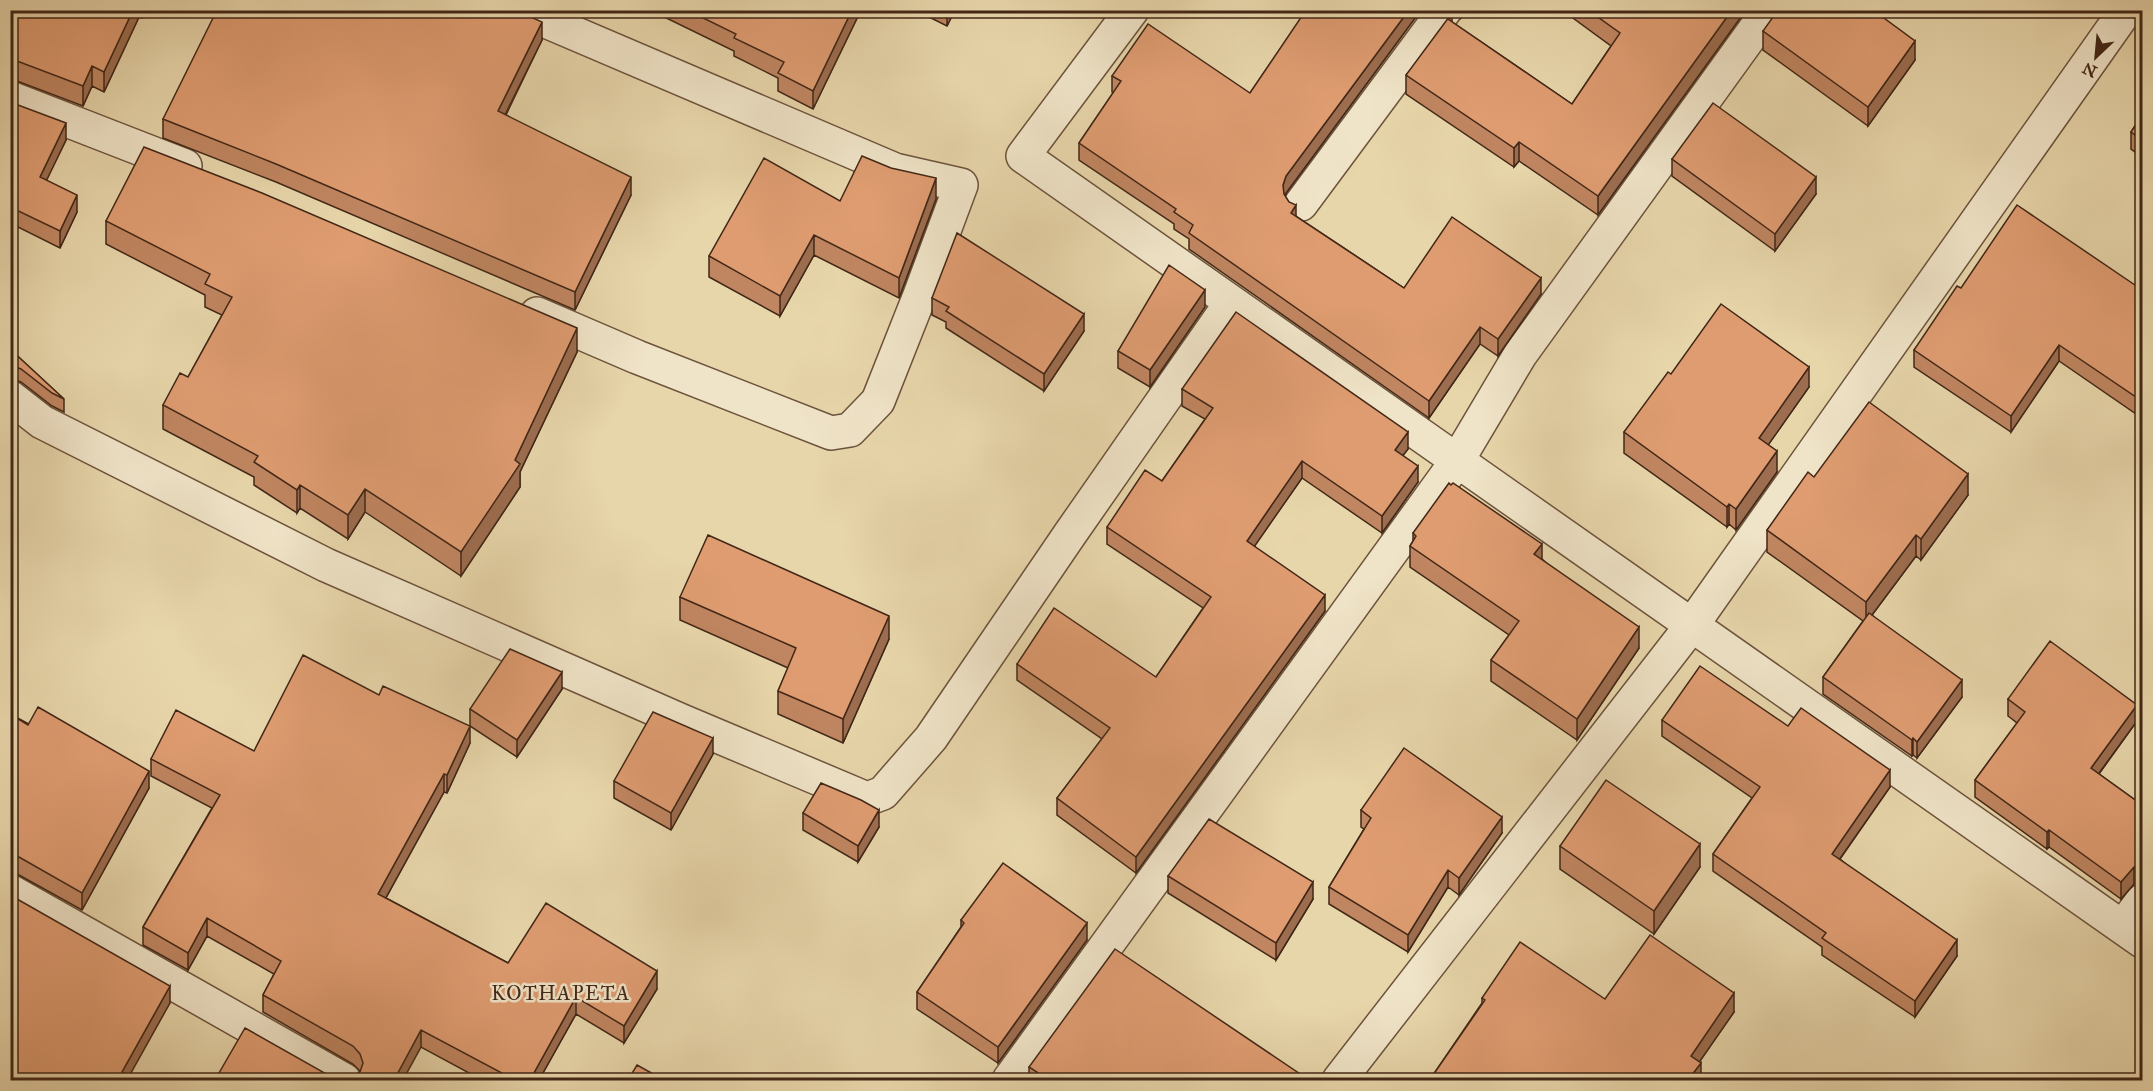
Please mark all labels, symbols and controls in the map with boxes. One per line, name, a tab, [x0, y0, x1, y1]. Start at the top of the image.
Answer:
north arrow	[2066, 27, 2126, 87]
text: N	[2079, 58, 2100, 82]
district label: KOTHAPETA	[491, 981, 631, 1005]

